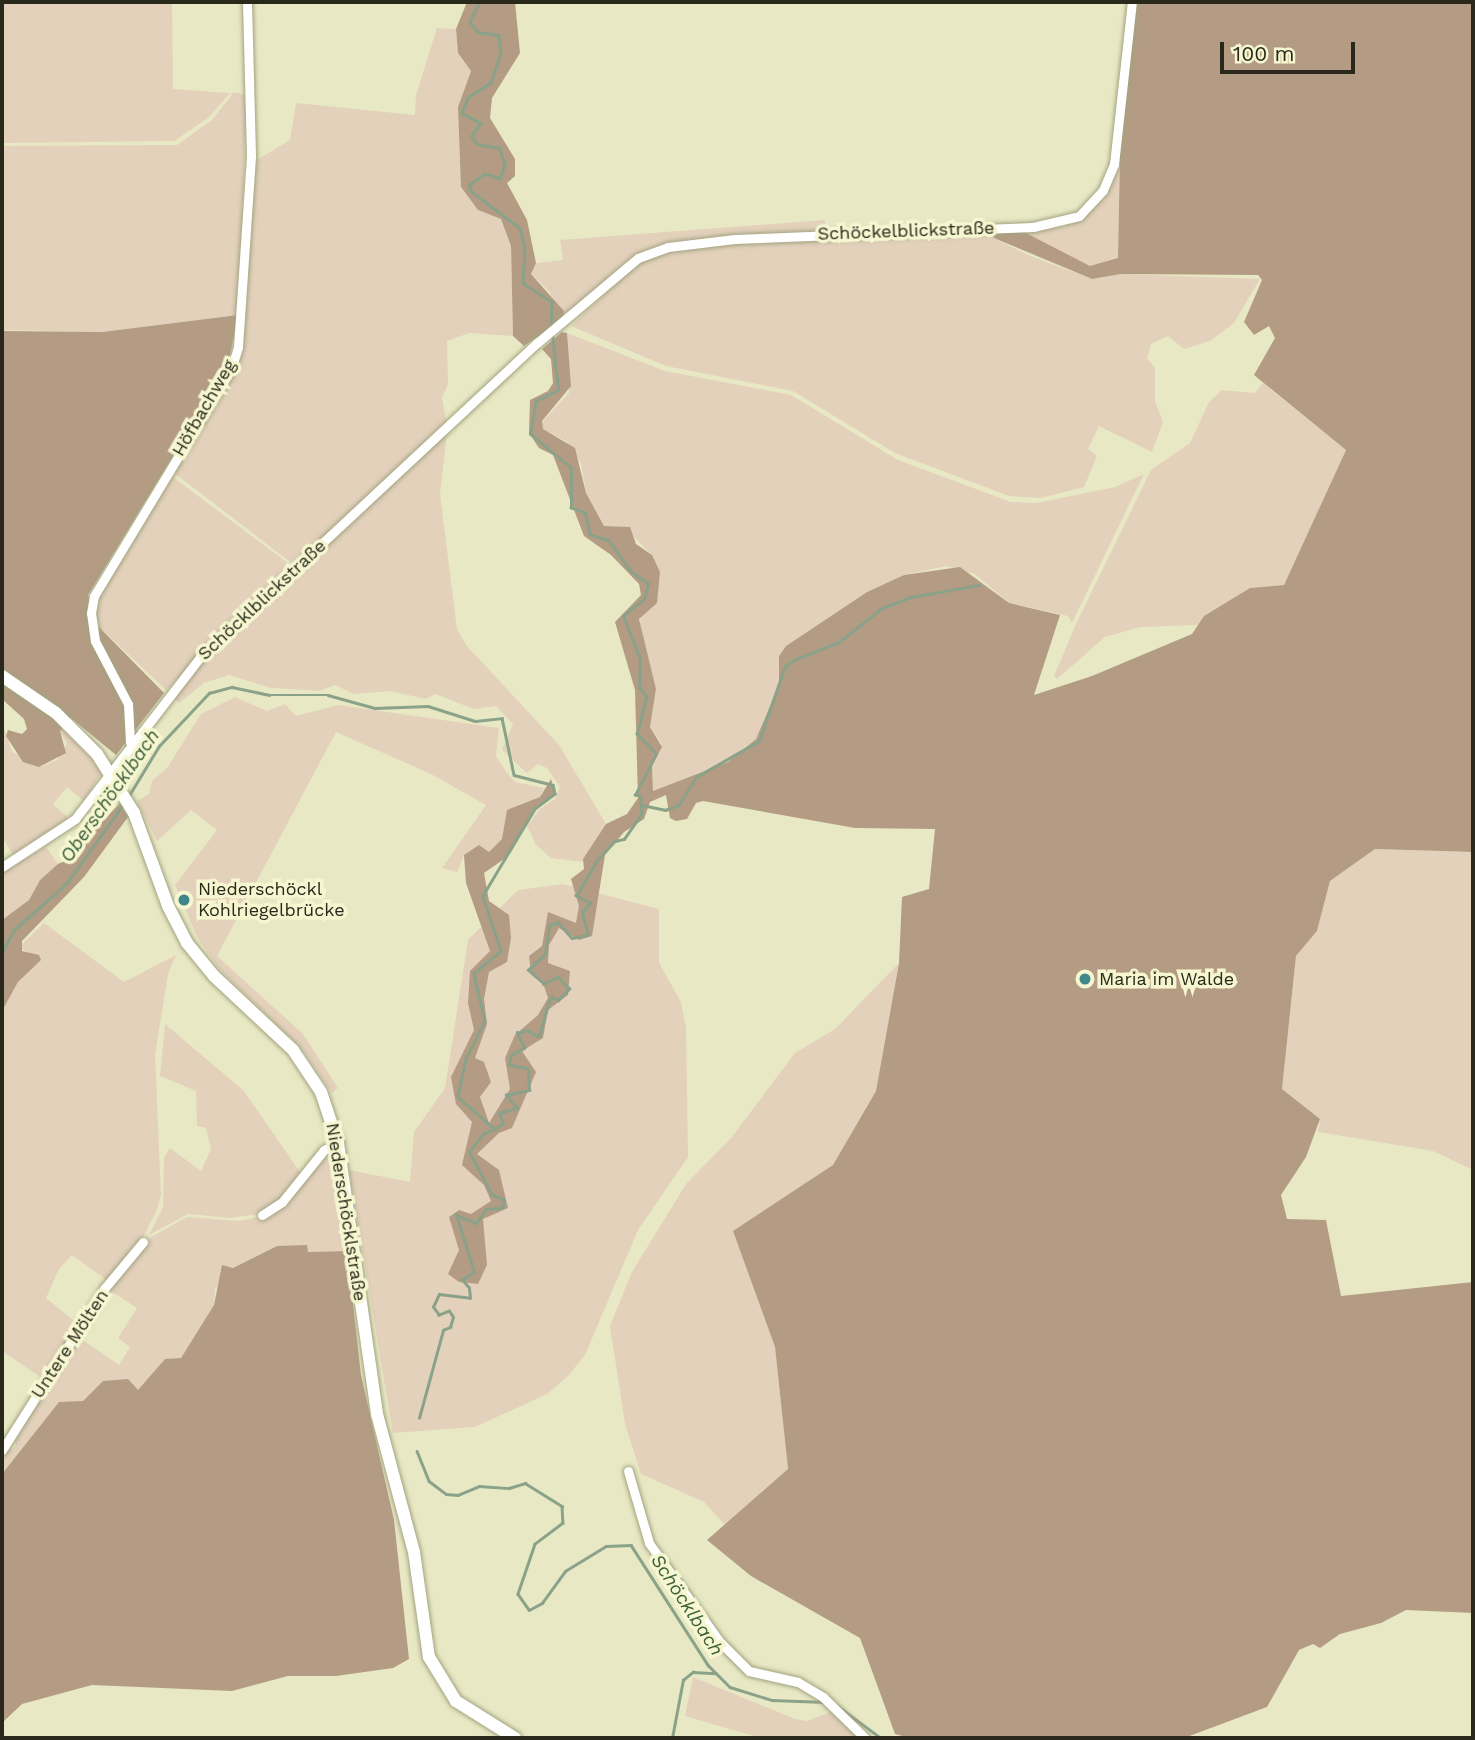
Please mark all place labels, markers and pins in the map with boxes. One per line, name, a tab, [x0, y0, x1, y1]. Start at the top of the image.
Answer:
place label: Niederschöckl Kohlriegelbrücke	[198, 879, 345, 922]
marker: Niederschöckl Kohlriegelbrücke	[176, 892, 192, 908]
place label: Maria im Walde	[1099, 968, 1235, 990]
marker: Maria im Walde	[1077, 971, 1093, 987]

